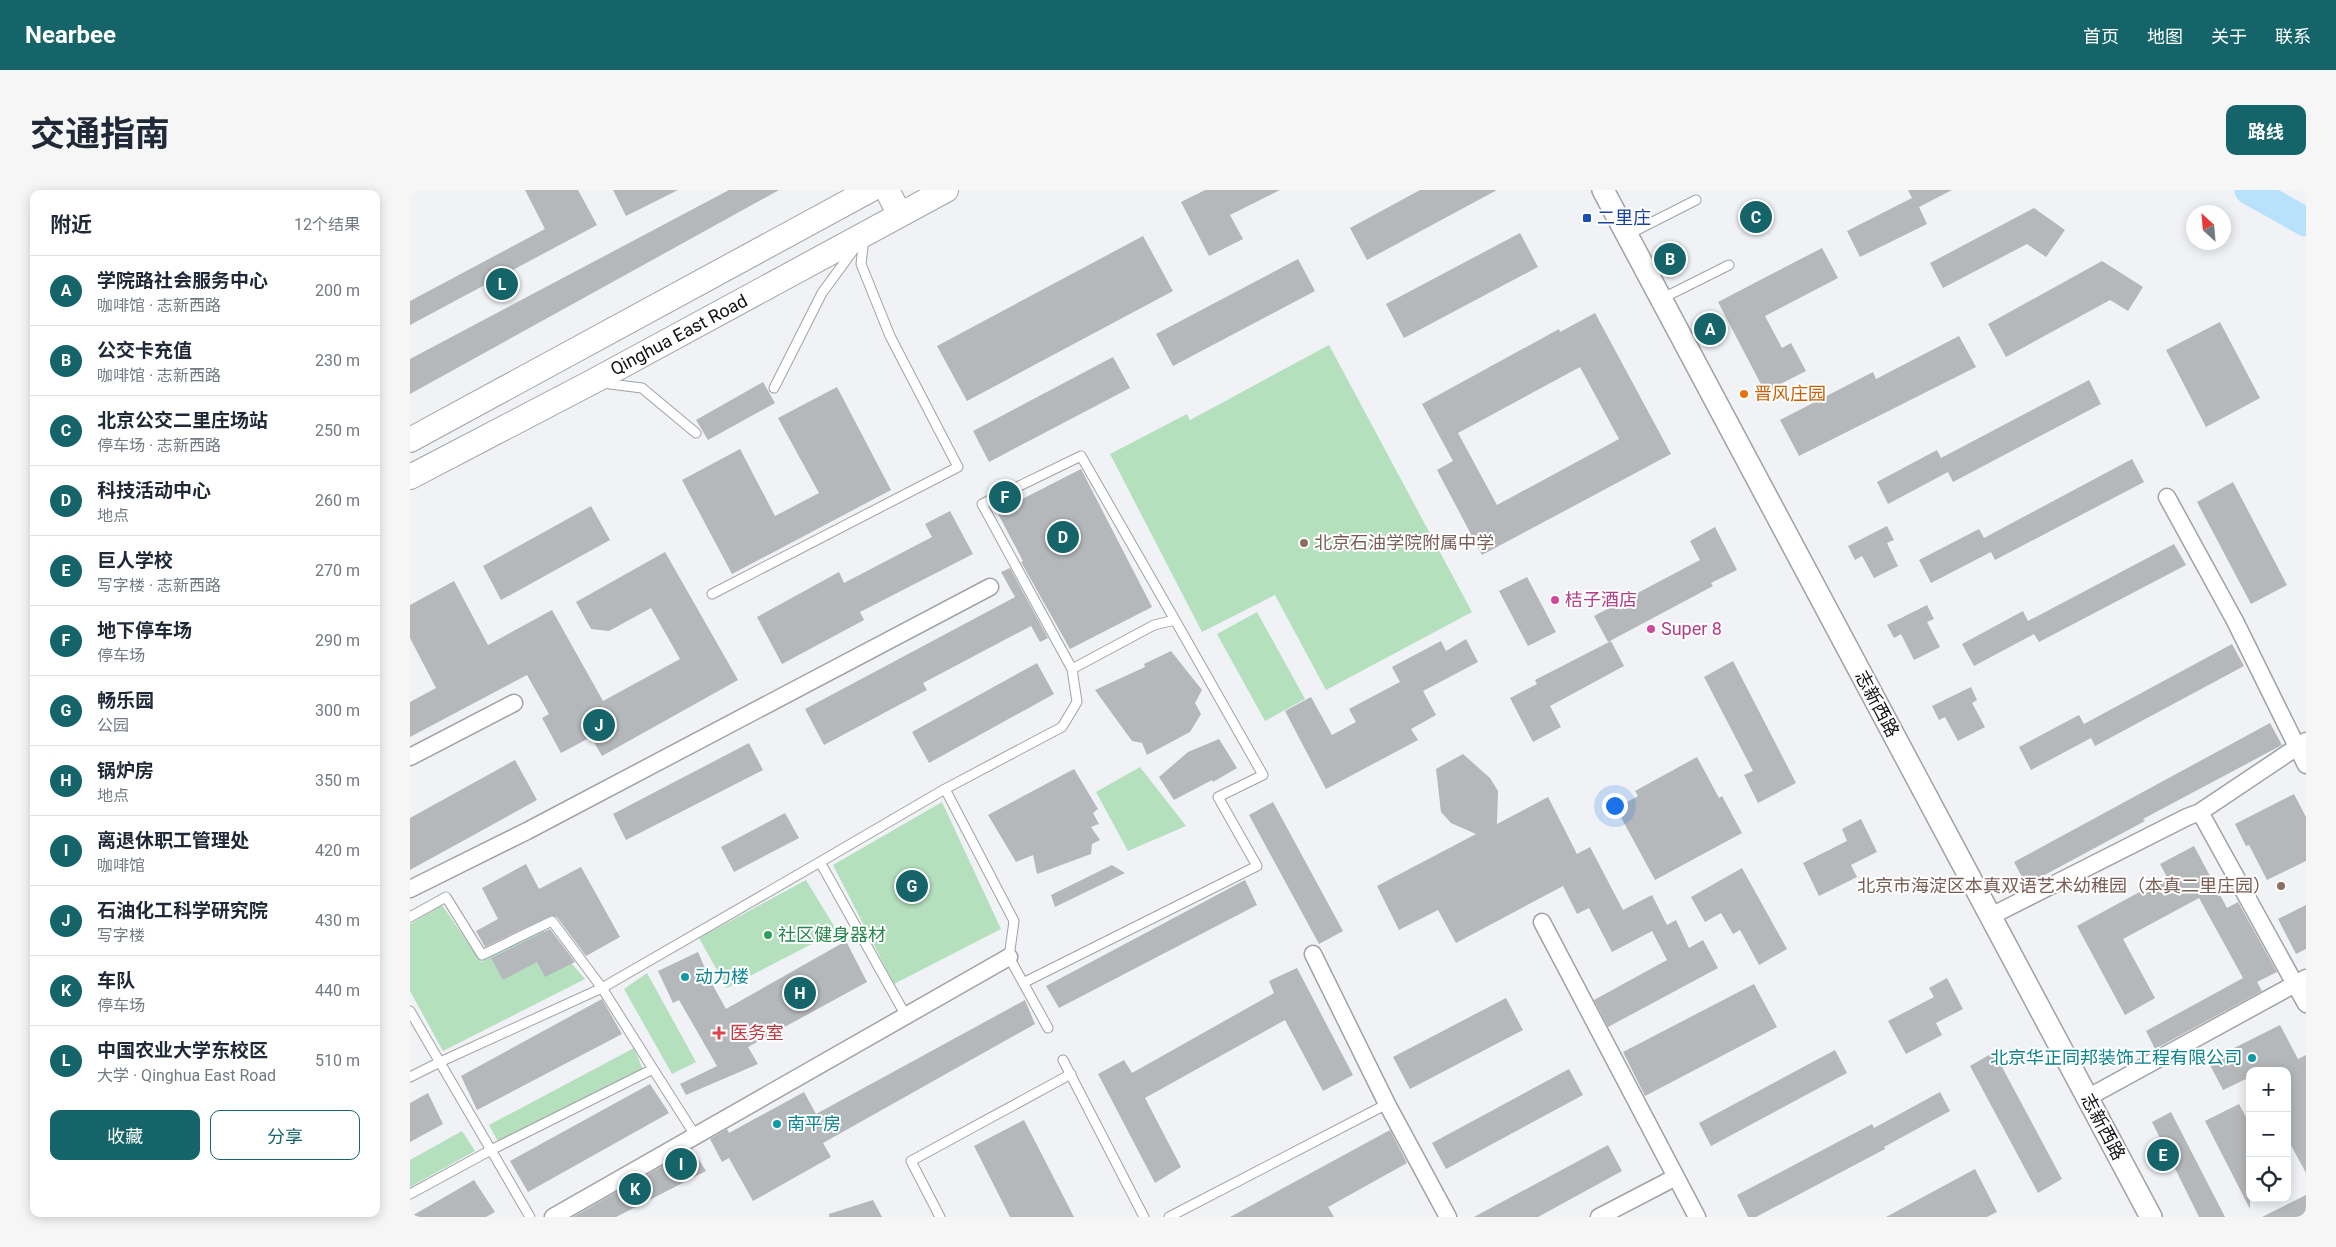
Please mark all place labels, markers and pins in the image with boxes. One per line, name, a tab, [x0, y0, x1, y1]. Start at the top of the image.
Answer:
pin: C	[1740, 198, 1772, 236]
place label: 二里庄	[1597, 207, 1651, 228]
marker: 二里庄	[1581, 212, 1593, 224]
pin: B	[1654, 240, 1686, 278]
pin: L	[486, 265, 518, 303]
pin: A	[1694, 310, 1726, 348]
place label: 晋风庄园	[1754, 383, 1826, 404]
marker: 晋风庄园	[1738, 388, 1750, 400]
pin: F	[989, 478, 1021, 516]
pin: D	[1047, 518, 1079, 556]
place label: 北京石油学院附属中学	[1314, 532, 1494, 553]
marker: 北京石油学院附属中学	[1298, 537, 1310, 549]
place label: 桔子酒店	[1565, 589, 1637, 610]
marker: 桔子酒店	[1549, 594, 1561, 606]
place label: Super 8	[1661, 618, 1722, 639]
marker: Super 8	[1645, 623, 1657, 635]
pin: J	[583, 706, 615, 744]
pin: G	[896, 867, 928, 905]
place label: 北京市海淀区本真双语艺术幼稚园（本真二里庄园）	[1857, 875, 2271, 896]
marker: 北京市海淀区本真双语艺术幼稚园（本真二里庄园）	[2275, 880, 2287, 892]
place label: 社区健身器材	[778, 924, 886, 945]
marker: 社区健身器材	[762, 929, 774, 941]
place label: 动力楼	[695, 966, 749, 987]
marker: 动力楼	[679, 971, 691, 983]
pin: H	[784, 974, 816, 1012]
place label: 医务室	[730, 1022, 784, 1043]
marker: 医务室	[712, 1026, 726, 1040]
place label: 北京华正同邦装饰工程有限公司	[1990, 1047, 2242, 1068]
marker: 北京华正同邦装饰工程有限公司	[2246, 1052, 2258, 1064]
place label: 南平房	[787, 1113, 841, 1134]
marker: 南平房	[771, 1118, 783, 1130]
pin: E	[2147, 1136, 2179, 1174]
pin: I	[665, 1145, 697, 1183]
pin: K	[619, 1170, 651, 1208]

